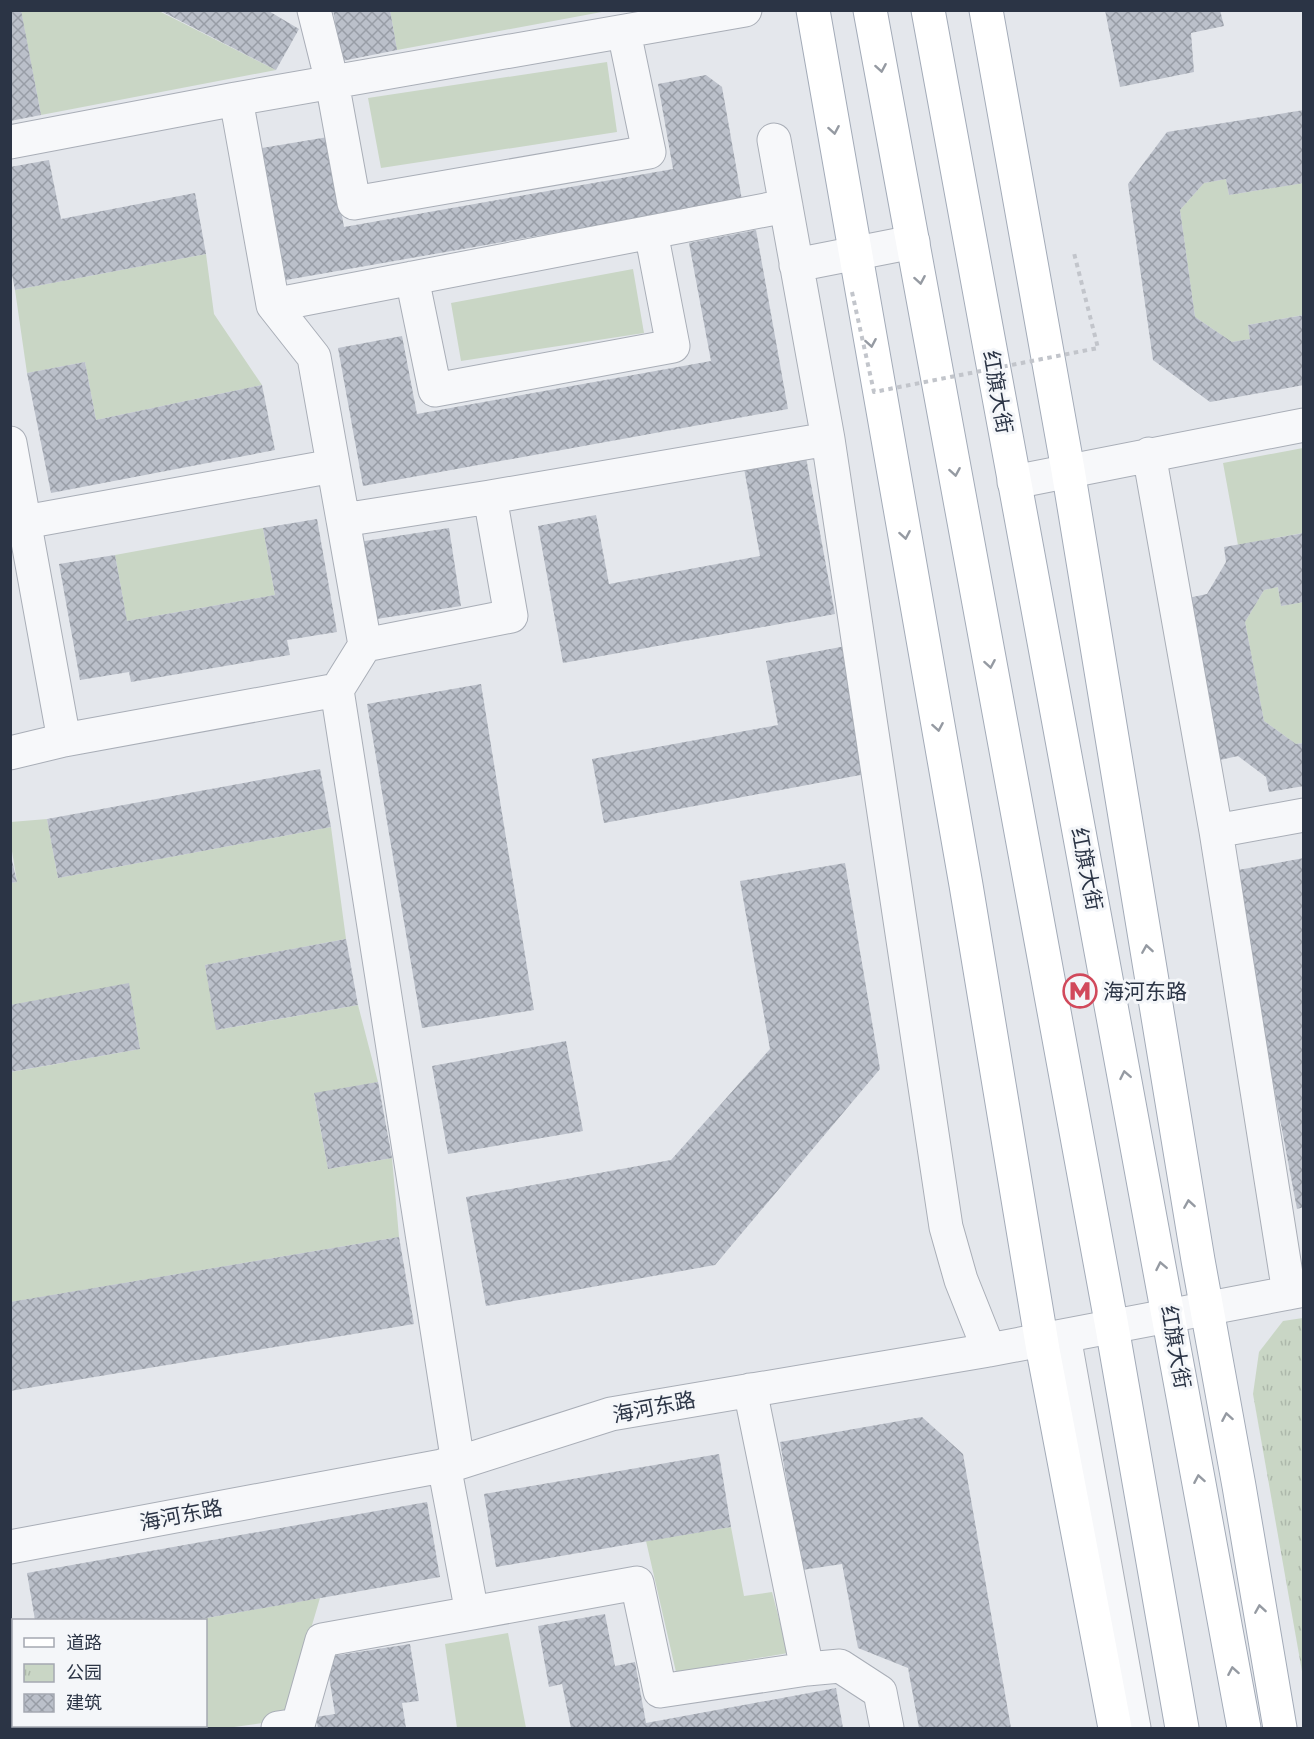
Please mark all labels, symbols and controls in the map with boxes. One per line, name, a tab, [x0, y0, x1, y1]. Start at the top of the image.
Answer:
one-way arrow	[874, 63, 887, 73]
one-way arrow	[827, 125, 840, 135]
one-way arrow	[913, 275, 926, 285]
one-way arrow	[865, 338, 877, 348]
street label: 红旗大街	[978, 348, 1018, 436]
one-way arrow	[948, 467, 961, 477]
one-way arrow	[898, 530, 911, 540]
one-way arrow	[983, 659, 996, 669]
one-way arrow	[932, 722, 944, 732]
street label: 红旗大街	[1067, 825, 1107, 913]
one-way arrow	[1141, 945, 1153, 954]
metro station icon: 海河东路	[1062, 973, 1098, 1009]
place label: 海河东路	[1103, 979, 1187, 1004]
one-way arrow	[1119, 1070, 1132, 1080]
one-way arrow	[1183, 1199, 1195, 1209]
one-way arrow	[1155, 1262, 1168, 1272]
street label: 红旗大街	[1156, 1303, 1196, 1391]
street label: 海河东路	[610, 1387, 698, 1427]
one-way arrow	[1221, 1412, 1233, 1421]
one-way arrow	[1193, 1474, 1206, 1484]
street label: 海河东路	[137, 1495, 225, 1535]
one-way arrow	[1254, 1604, 1267, 1614]
legend	[12, 1619, 207, 1727]
text: 道路	[66, 1632, 102, 1653]
text: 公园	[66, 1662, 102, 1683]
one-way arrow	[1228, 1666, 1240, 1676]
text: 建筑	[66, 1692, 102, 1713]

